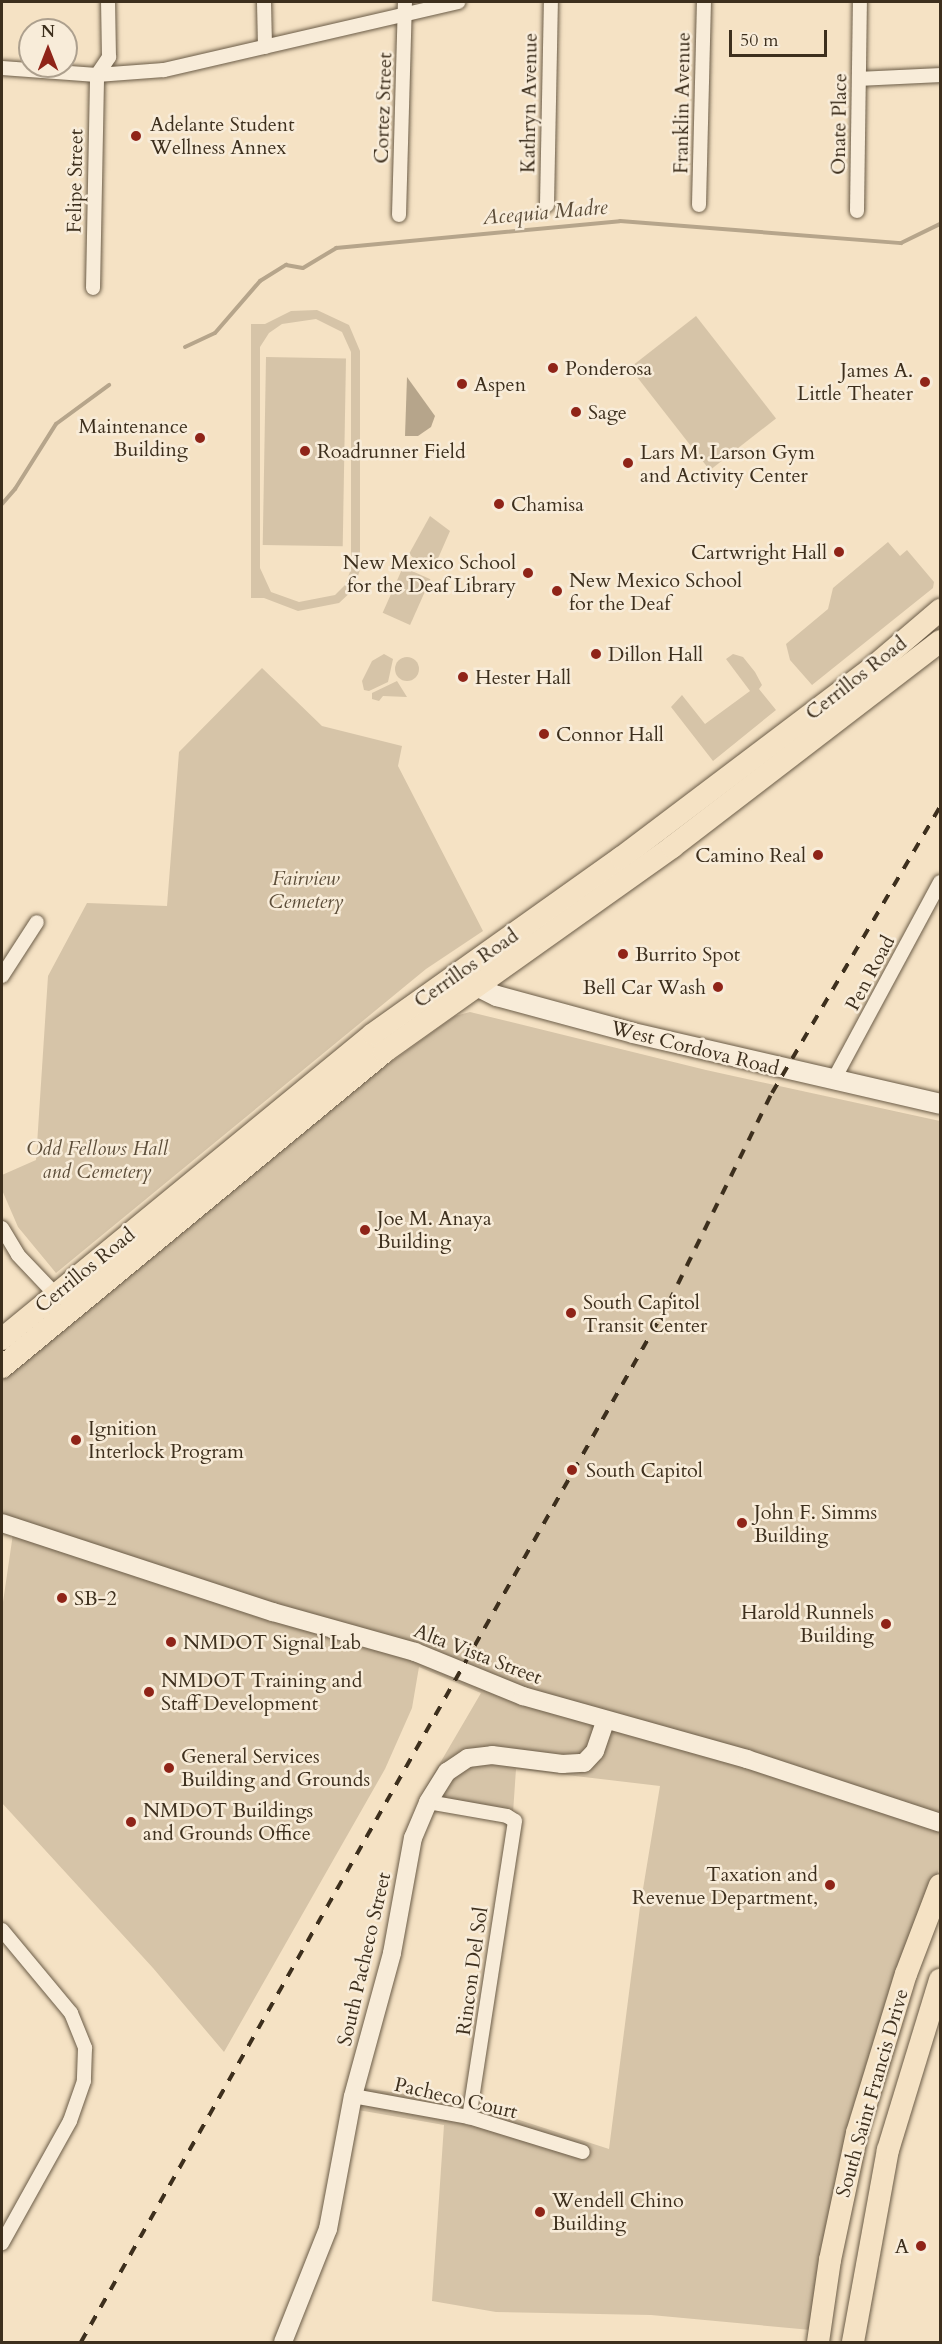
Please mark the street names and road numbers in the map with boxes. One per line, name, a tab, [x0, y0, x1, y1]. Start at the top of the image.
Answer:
street label: Franklin Avenue	[669, 32, 695, 174]
street label: Kathryn Avenue	[516, 33, 542, 173]
street label: Cortez Street	[369, 52, 397, 164]
street label: Onate Place	[826, 73, 852, 175]
street label: Felipe Street	[62, 129, 88, 233]
street label: Cerrillos Road	[801, 631, 911, 725]
street label: Cerrillos Road	[409, 923, 523, 1013]
street label: Pen Road	[840, 931, 900, 1015]
street label: West Cordova Road	[608, 1015, 782, 1081]
street label: Cerrillos Road	[30, 1222, 140, 1318]
street label: Alta Vista Street	[411, 1619, 545, 1689]
street label: South Pacheco Street	[332, 1870, 396, 2048]
street label: Rincon Del Sol	[451, 1905, 493, 2037]
street label: South Saint Francis Drive	[831, 1986, 913, 2200]
street label: Pacheco Court	[392, 2072, 520, 2124]

